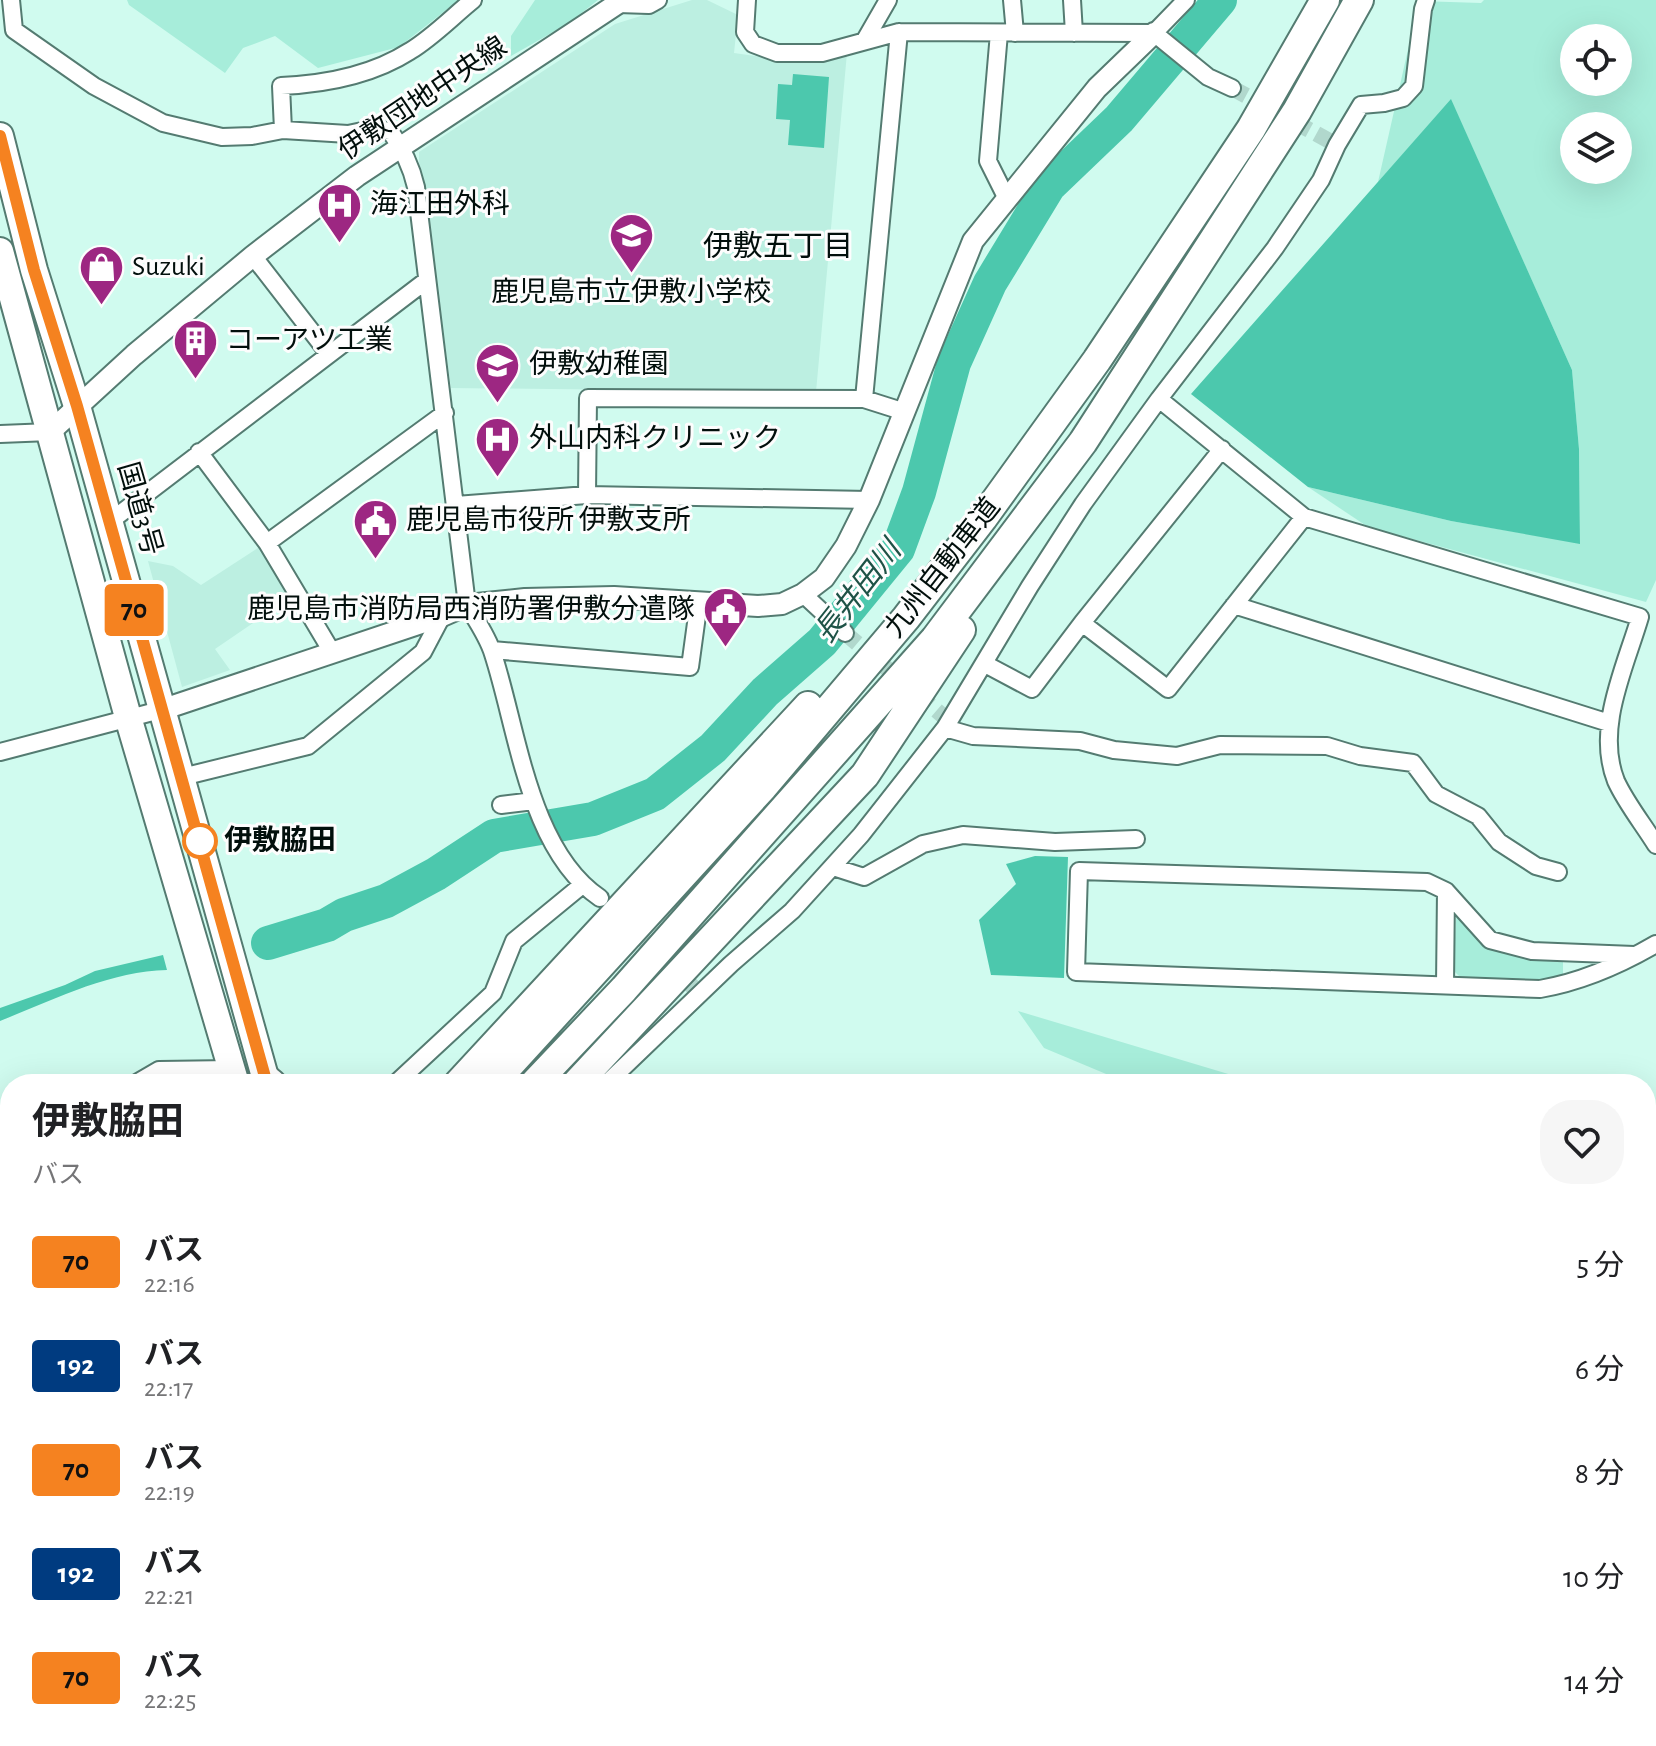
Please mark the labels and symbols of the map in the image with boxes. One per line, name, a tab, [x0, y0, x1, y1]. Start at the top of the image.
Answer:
street label: 伊敷団地中央線	[333, 31, 512, 165]
hospital icon: 海江田外科	[315, 181, 363, 244]
place label: 海江田外科	[370, 189, 510, 219]
school or university icon: 鹿児島市立伊敷小学校	[607, 212, 655, 275]
district label: 伊敷五丁目	[703, 230, 853, 262]
shop icon: Suzuki	[77, 243, 125, 306]
place label: Suzuki	[132, 253, 205, 281]
place label: 鹿児島市立伊敷小学校	[491, 277, 771, 307]
building icon: コーアツ工業	[171, 317, 219, 380]
place label: コーアツ工業	[226, 325, 393, 355]
school or university icon: 伊敷幼稚園	[474, 341, 522, 404]
place label: 伊敷幼稚園	[529, 349, 669, 379]
hospital icon: 外山内科クリニック	[474, 415, 522, 478]
place label: 外山内科クリニック	[529, 423, 781, 453]
street label: 国道3号	[112, 459, 168, 559]
street label: 九州自動車道	[879, 492, 1006, 643]
public building icon: 鹿児島市役所 伊敷支所	[351, 497, 399, 560]
place label: 鹿児島市役所 伊敷支所	[406, 505, 691, 535]
water label: 長井田川	[808, 532, 909, 649]
line badge: 70	[98, 584, 170, 636]
public building icon: 鹿児島市消防局西消防署伊敷分遣隊	[702, 586, 750, 649]
place label: 鹿児島市消防局西消防署伊敷分遣隊	[247, 594, 695, 624]
marker: 伊敷脇田	[183, 824, 217, 858]
place label: 伊敷脇田	[224, 824, 336, 855]

